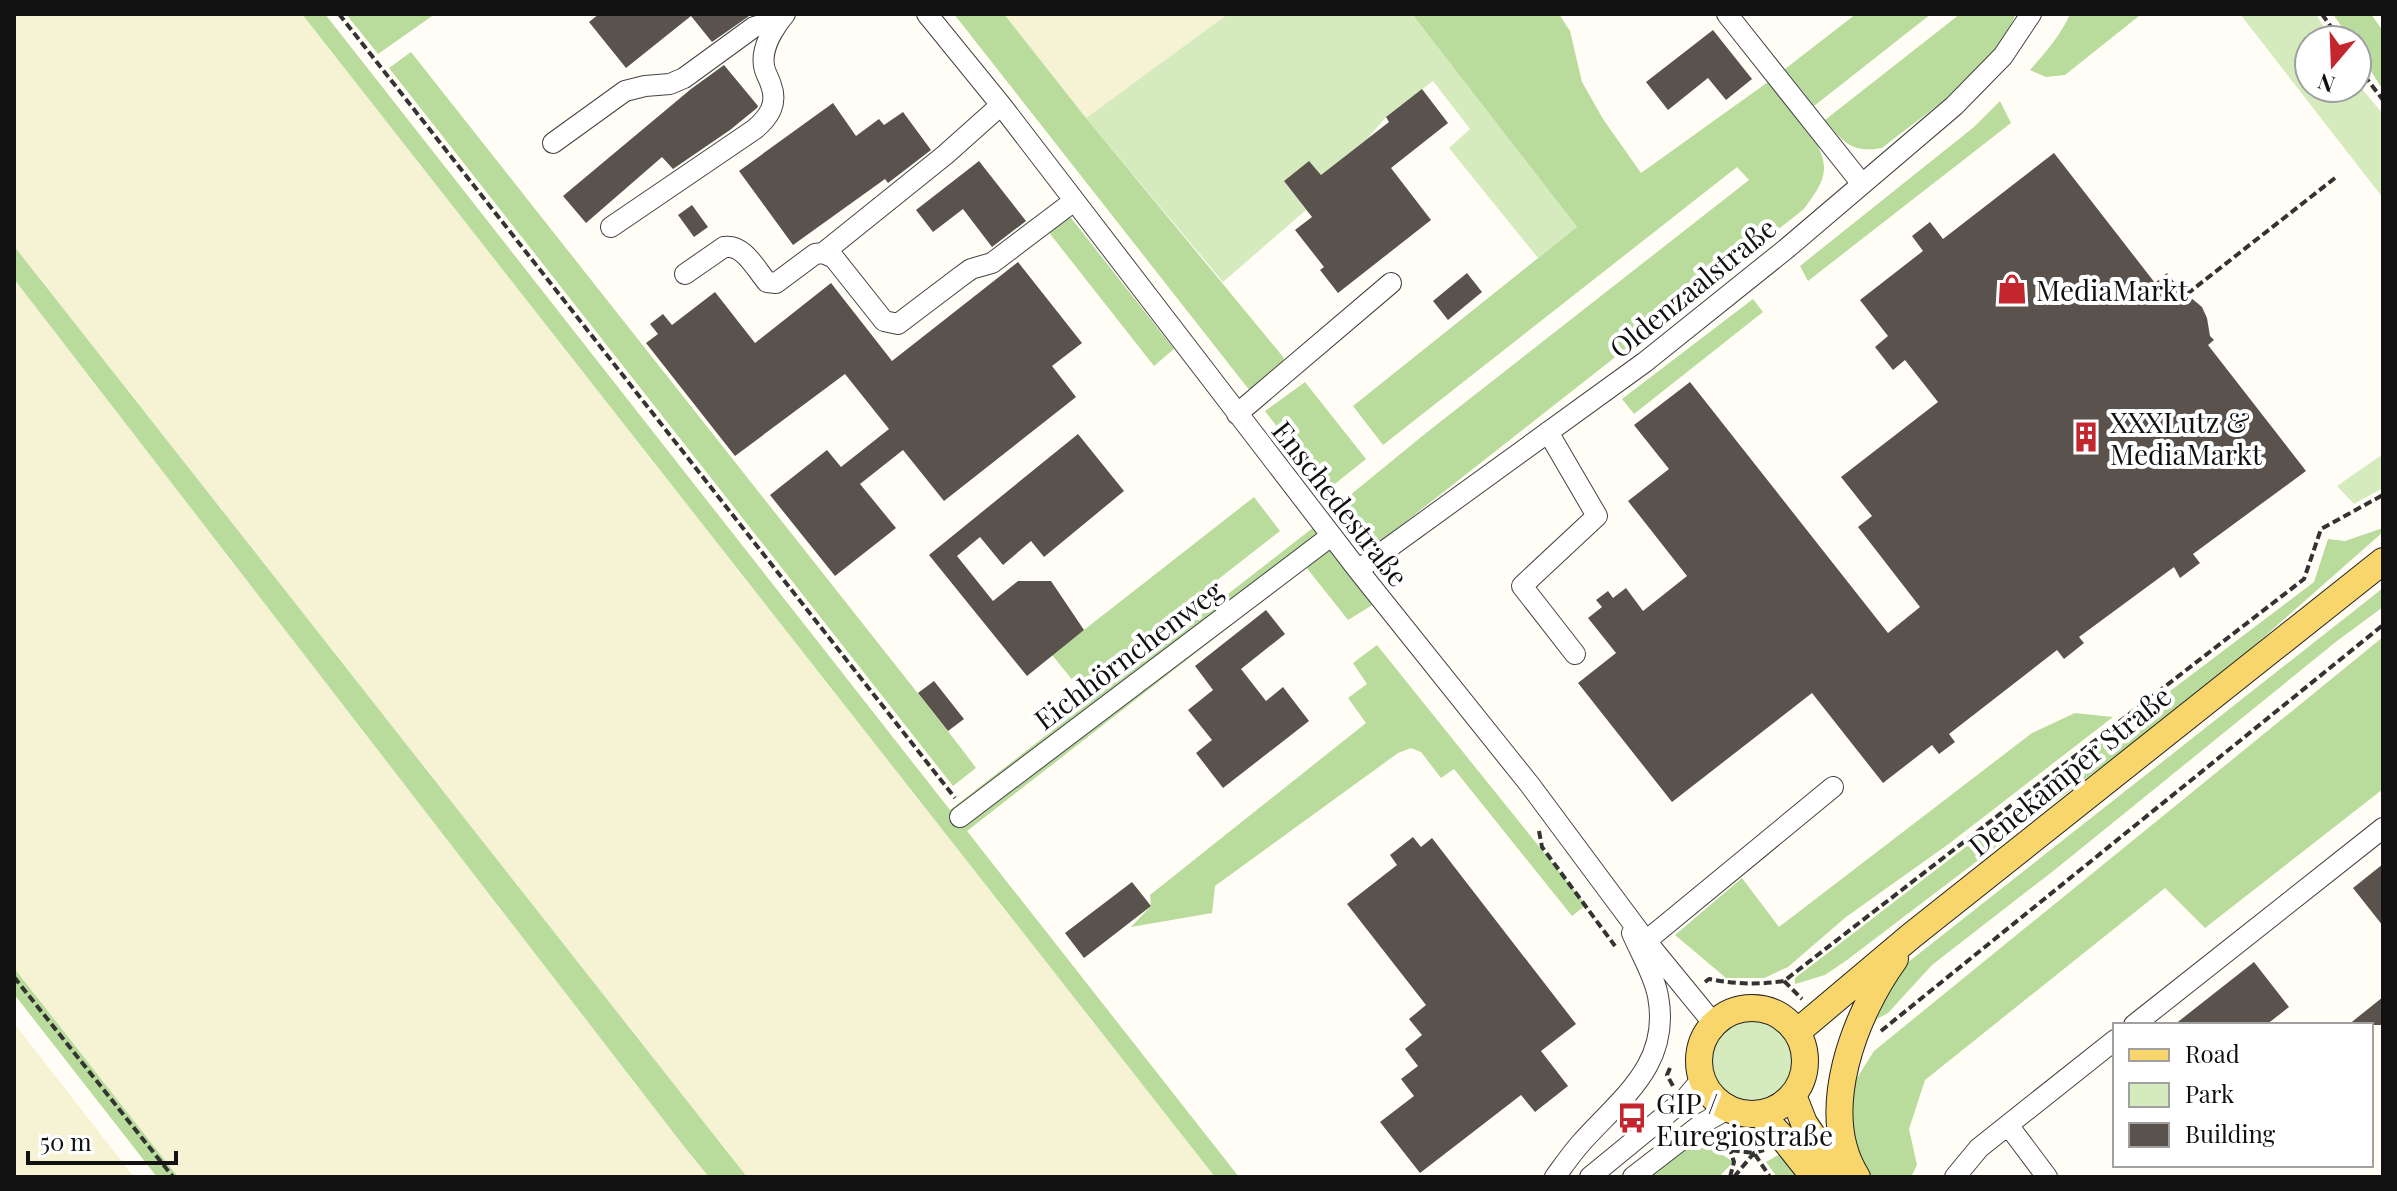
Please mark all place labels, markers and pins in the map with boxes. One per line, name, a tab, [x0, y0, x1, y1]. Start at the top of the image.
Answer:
place label: MediaMarkt	[2036, 271, 2189, 308]
shop icon: MediaMarkt	[1995, 272, 2029, 306]
place label: XXXLutz & MediaMarkt	[2110, 403, 2263, 472]
building icon: XXXLutz & MediaMarkt	[2069, 420, 2103, 454]
place label: GIP / Euregiostraße	[1656, 1084, 1833, 1153]
bus stop icon: GIP / Euregiostraße	[1615, 1101, 1649, 1135]

